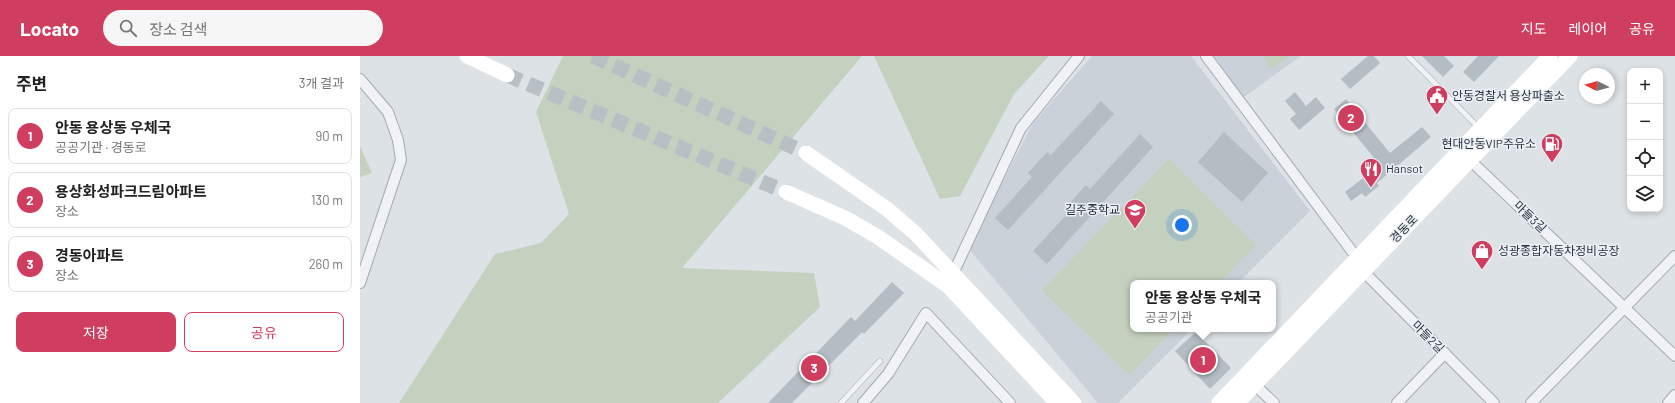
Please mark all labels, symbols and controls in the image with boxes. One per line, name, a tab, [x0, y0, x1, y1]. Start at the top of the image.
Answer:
search box	[103, 10, 383, 46]
text: Locato	[20, 17, 79, 40]
icon: search	[117, 17, 139, 39]
text: 장소 검색	[149, 20, 207, 38]
text: 지도	[1521, 20, 1547, 37]
text: 레이어	[1569, 20, 1607, 37]
text: 공유	[1629, 20, 1655, 37]
north arrow	[1579, 68, 1615, 104]
map controls	[1627, 68, 1663, 212]
button: +	[1627, 68, 1663, 104]
text: 주변	[16, 73, 47, 93]
text: 3개 결과	[299, 75, 344, 91]
public building icon: 안동경찰서 용상파출소	[1424, 83, 1450, 116]
place label: 안동경찰서 용상파출소	[1452, 88, 1565, 102]
pin: 2	[1338, 103, 1364, 133]
button: −	[1627, 104, 1663, 140]
text: 안동 용상동 우체국	[55, 118, 171, 136]
text: 1	[28, 128, 32, 144]
text: 90 m	[316, 128, 343, 144]
fuel station icon: 현대안동VIP주유소	[1539, 131, 1565, 164]
place label: 현대안동VIP주유소	[1441, 136, 1536, 150]
text: 공공기관 · 경동로	[55, 139, 147, 155]
button: locate	[1627, 140, 1663, 176]
restaurant icon: Hansot	[1358, 156, 1384, 189]
place label: Hansot	[1386, 161, 1423, 175]
button: layers	[1627, 176, 1663, 212]
text: 용상화성파크드림아파트	[55, 182, 207, 200]
text: 2	[26, 192, 34, 208]
text: 130 m	[311, 192, 343, 208]
school or university icon: 길주중학교	[1122, 197, 1148, 230]
street label: 마들3길	[1512, 198, 1550, 235]
place label: 길주중학교	[1065, 202, 1120, 216]
text: 장소	[55, 203, 79, 219]
street label: 경동로	[1387, 212, 1420, 245]
your location	[1172, 215, 1192, 235]
shop icon: 성광종합자동차정비공장	[1469, 238, 1495, 271]
place label: 성광종합자동차정비공장	[1498, 243, 1619, 257]
text: 경동아파트	[55, 246, 124, 264]
text: 3	[26, 256, 34, 272]
text: 260 m	[309, 256, 343, 272]
text: 장소	[55, 267, 79, 283]
popup	[1130, 280, 1276, 332]
text: 안동 용상동 우체국	[1145, 288, 1261, 306]
text: 공공기관	[1145, 309, 1193, 325]
button: 저장	[16, 312, 176, 352]
button: 공유	[184, 312, 344, 352]
street label: 마들2길	[1410, 317, 1448, 355]
pin: 1	[1190, 345, 1216, 375]
pin: 3	[801, 353, 827, 383]

